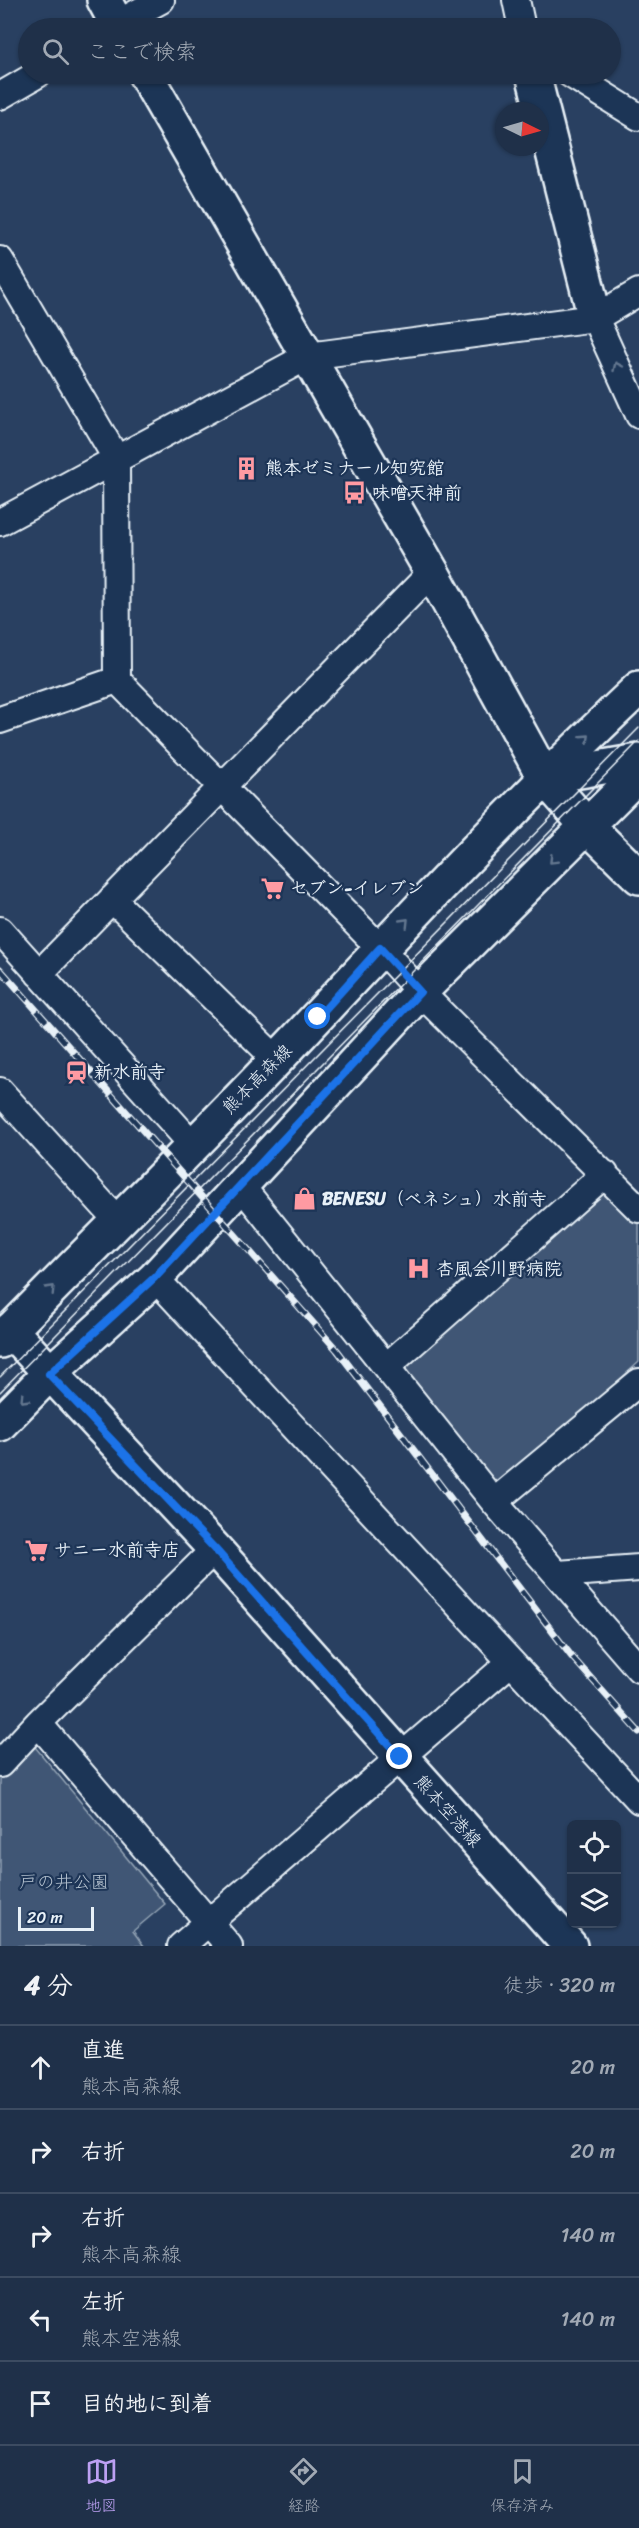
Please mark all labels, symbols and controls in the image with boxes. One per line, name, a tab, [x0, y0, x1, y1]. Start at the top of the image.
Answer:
search box	[18, 18, 621, 84]
text: ここで検索	[87, 32, 197, 71]
icon: search	[39, 35, 72, 68]
north arrow	[495, 102, 549, 156]
one-way arrow	[612, 362, 624, 373]
place label: 熊本ゼミナール知究館	[265, 452, 444, 484]
building icon: 熊本ゼミナール知究館	[234, 455, 260, 481]
place label: 味噌天神前	[372, 477, 462, 509]
bus stop icon: 味噌天神前	[341, 480, 367, 506]
one-way arrow	[579, 734, 589, 745]
one-way arrow	[549, 852, 560, 863]
place label: セブン-イレブン	[290, 872, 424, 904]
supermarket icon: セブン-イレブン	[259, 875, 285, 901]
one-way arrow	[398, 918, 409, 928]
route start	[304, 1003, 330, 1029]
street label: 熊本高森線	[214, 1036, 300, 1122]
place label: 新水前寺	[94, 1056, 166, 1088]
station icon: 新水前寺	[63, 1059, 89, 1085]
place label: BENESU（ベネシュ）水前寺	[322, 1183, 547, 1215]
shop icon: BENESU（ベネシュ）水前寺	[291, 1186, 317, 1212]
place label: 杏風会川野病院	[436, 1253, 562, 1285]
hospital icon: 杏風会川野病院	[405, 1256, 431, 1282]
one-way arrow	[43, 1285, 54, 1296]
one-way arrow	[21, 1391, 32, 1402]
place label: サニー水前寺店	[54, 1534, 180, 1566]
supermarket icon: サニー水前寺店	[23, 1537, 49, 1563]
route end	[386, 1743, 412, 1769]
street label: 熊本空港線	[406, 1767, 490, 1855]
map controls	[567, 1820, 621, 1928]
button: locate	[567, 1820, 621, 1874]
park label: 戸の井公園	[19, 1866, 109, 1898]
button: layers	[567, 1874, 621, 1928]
text: 20 m	[27, 1903, 63, 1932]
scale bar	[18, 1904, 94, 1932]
text: 4 分	[24, 1962, 73, 2008]
text: 徒歩 · 320 m	[504, 1968, 615, 2003]
text: 直進	[81, 2030, 125, 2069]
text: 20 m	[570, 2050, 615, 2085]
icon: ahead	[24, 2051, 57, 2084]
text: 熊本高森線	[81, 2069, 181, 2104]
text: 右折	[81, 2132, 125, 2171]
text: 20 m	[570, 2134, 615, 2169]
icon: right	[24, 2135, 57, 2168]
text: 右折	[81, 2198, 125, 2237]
text: 140 m	[561, 2218, 615, 2253]
icon: right	[24, 2219, 57, 2252]
text: 熊本高森線	[81, 2237, 181, 2272]
text: 左折	[81, 2282, 125, 2321]
text: 140 m	[561, 2302, 615, 2337]
icon: left	[24, 2303, 57, 2336]
text: 熊本空港線	[81, 2321, 181, 2356]
text: 目的地に到着	[81, 2384, 213, 2423]
icon: arrive	[24, 2387, 57, 2420]
tab: 地図	[85, 2455, 118, 2520]
tab: 経路	[287, 2455, 320, 2520]
tab: 保存済み	[490, 2455, 554, 2520]

